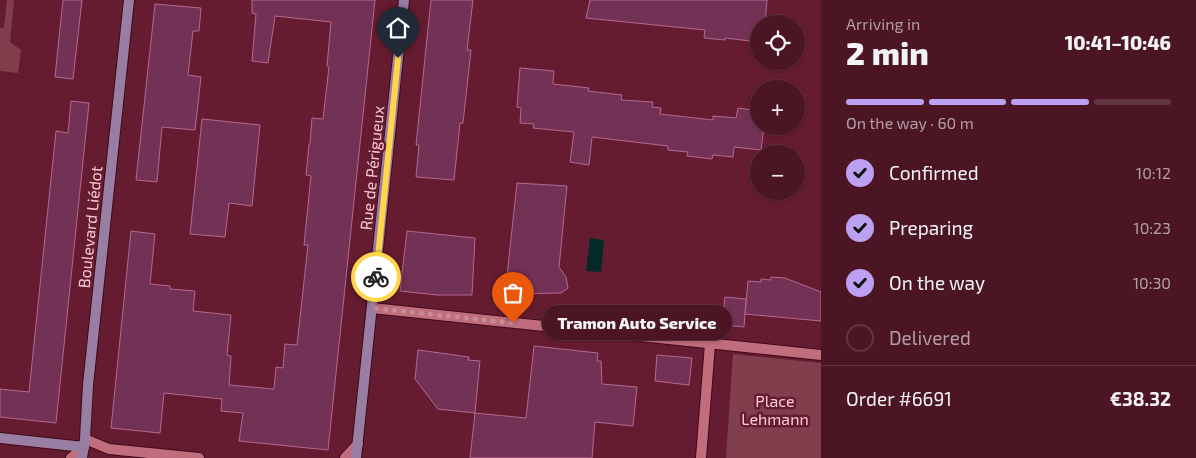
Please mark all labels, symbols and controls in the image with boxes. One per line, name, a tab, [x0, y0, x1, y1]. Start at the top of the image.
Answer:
pin	[377, 7, 419, 58]
icon: home	[384, 14, 412, 42]
text: Arriving in	[846, 14, 920, 33]
map controls	[750, 15, 805, 200]
button: locate	[750, 15, 805, 70]
text: 10:41–10:46	[1065, 31, 1171, 54]
text: 2 min	[846, 33, 929, 71]
button: +	[750, 80, 805, 135]
street label: Rue de Périgueux	[356, 104, 388, 231]
text: On the way · 60 m	[846, 113, 974, 132]
button: −	[750, 145, 805, 200]
icon: check	[846, 159, 874, 187]
text: Confirmed	[889, 161, 979, 184]
text: 10:12	[1136, 163, 1171, 182]
street label: Boulevard Liédot	[74, 165, 105, 289]
icon: check	[846, 214, 874, 242]
text: Preparing	[889, 216, 973, 239]
text: 10:23	[1133, 218, 1171, 237]
courier	[351, 252, 401, 302]
icon: bike	[362, 263, 390, 291]
icon: check	[846, 269, 874, 297]
text: On the way	[889, 271, 985, 294]
pin	[492, 272, 534, 323]
text: 10:30	[1133, 273, 1171, 292]
icon: bag	[499, 279, 527, 307]
callout: Tramon Auto Service	[543, 306, 733, 340]
text: Tramon Auto Service	[557, 313, 717, 332]
text: Delivered	[889, 326, 971, 349]
text: Order #6691	[846, 387, 952, 410]
text: €38.32	[1110, 387, 1171, 410]
park label: Place Lehmann	[741, 391, 809, 428]

